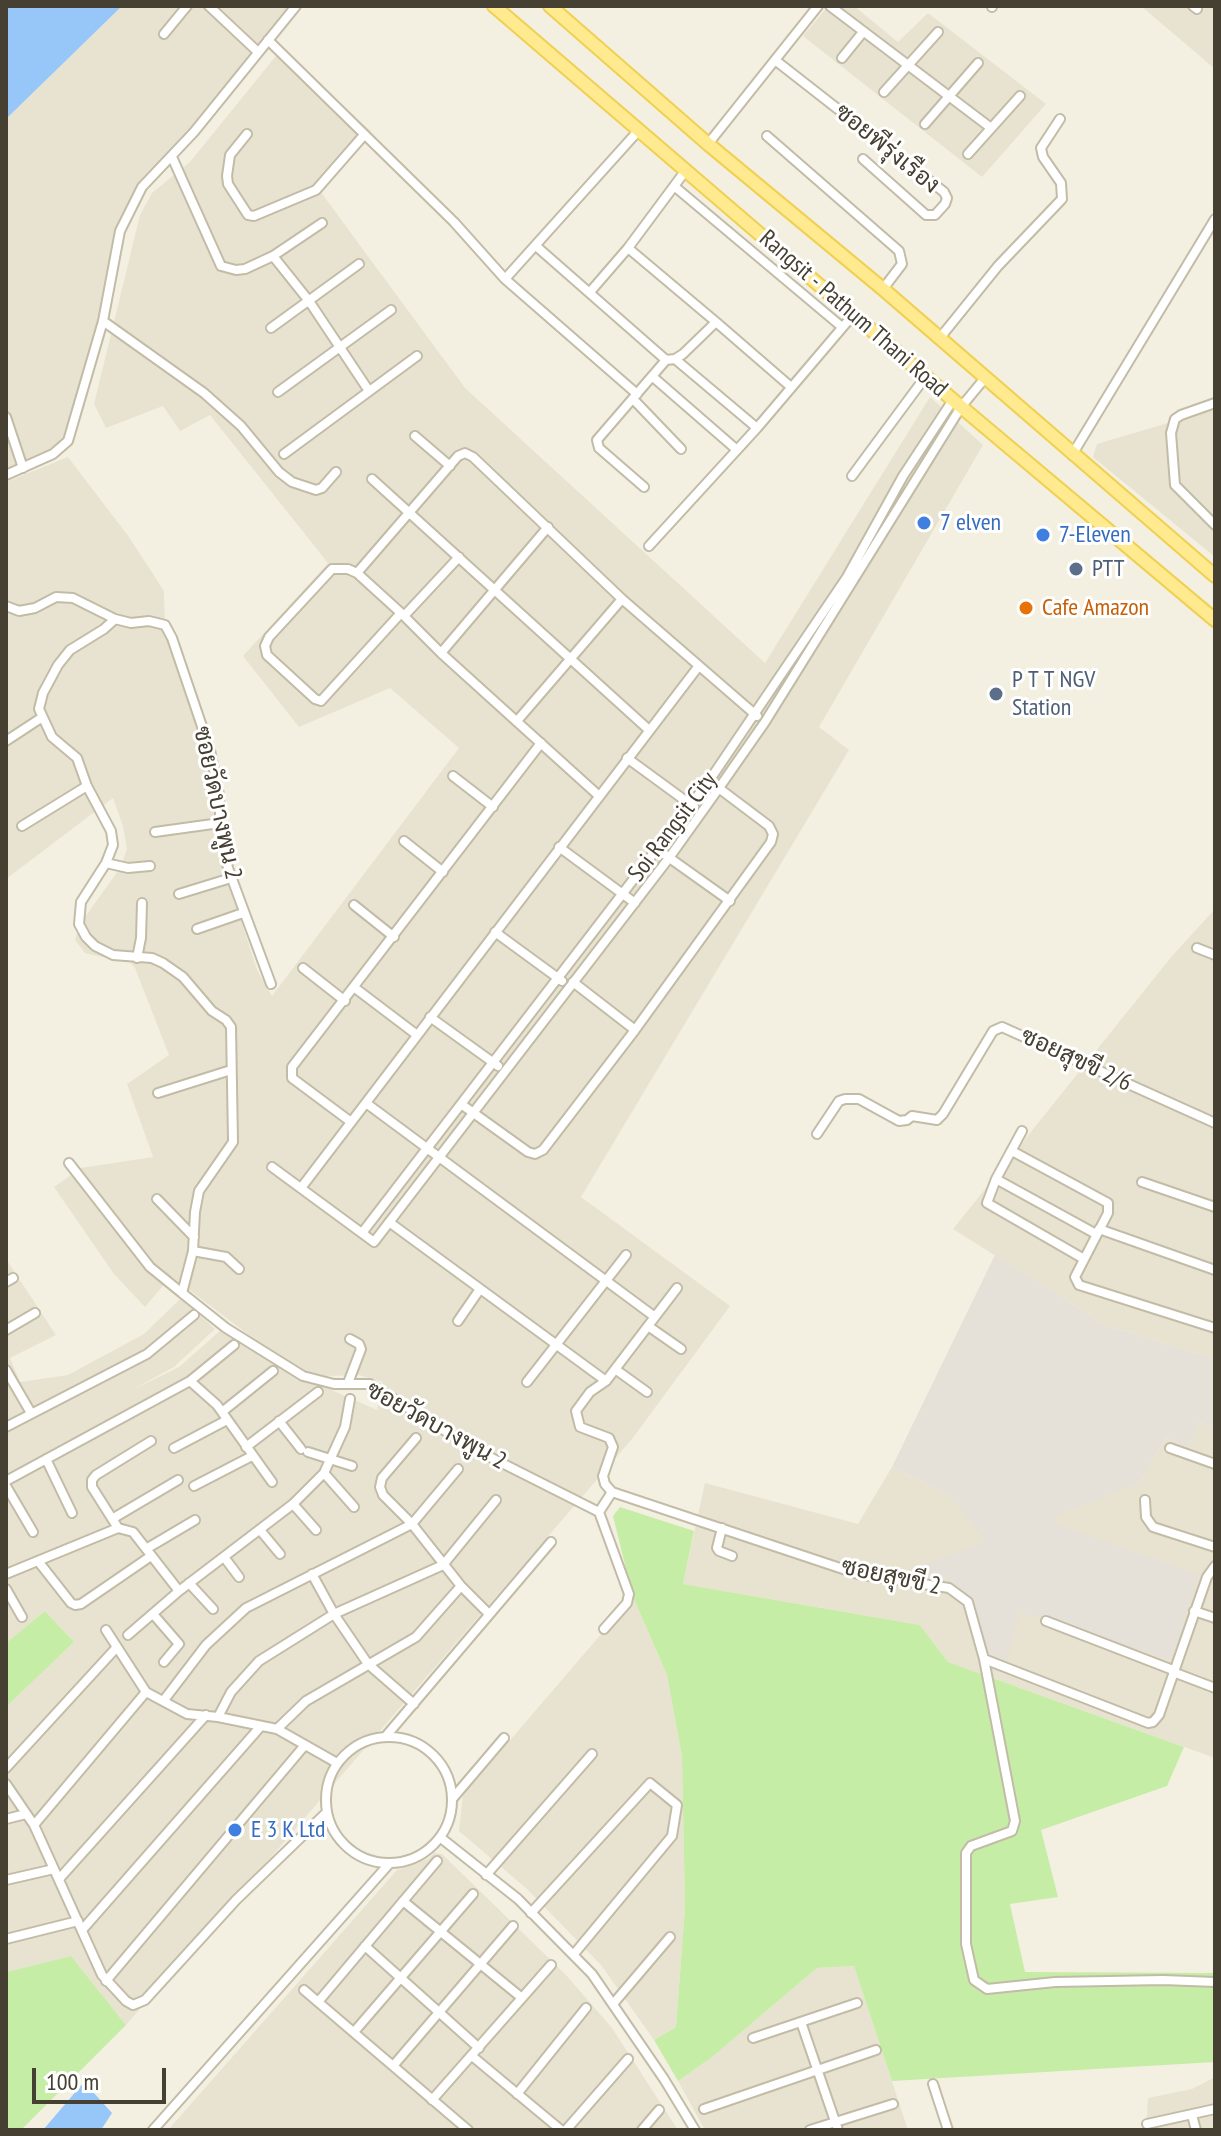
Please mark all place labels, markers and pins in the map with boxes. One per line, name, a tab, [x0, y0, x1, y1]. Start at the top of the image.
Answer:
place label: 7 elven	[940, 509, 1001, 537]
marker: 7 elven	[915, 514, 933, 532]
place label: 7-Eleven	[1059, 521, 1131, 549]
marker: 7-Eleven	[1034, 526, 1052, 544]
place label: PTT	[1092, 555, 1124, 583]
marker: PTT	[1067, 560, 1085, 578]
place label: Cafe Amazon	[1042, 594, 1149, 622]
marker: Cafe Amazon	[1017, 599, 1035, 617]
place label: P T T NGV Station	[1012, 666, 1095, 722]
marker: P T T NGV Station	[987, 685, 1005, 703]
place label: E 3 K Ltd	[251, 1816, 325, 1844]
marker: E 3 K Ltd	[226, 1821, 244, 1839]

